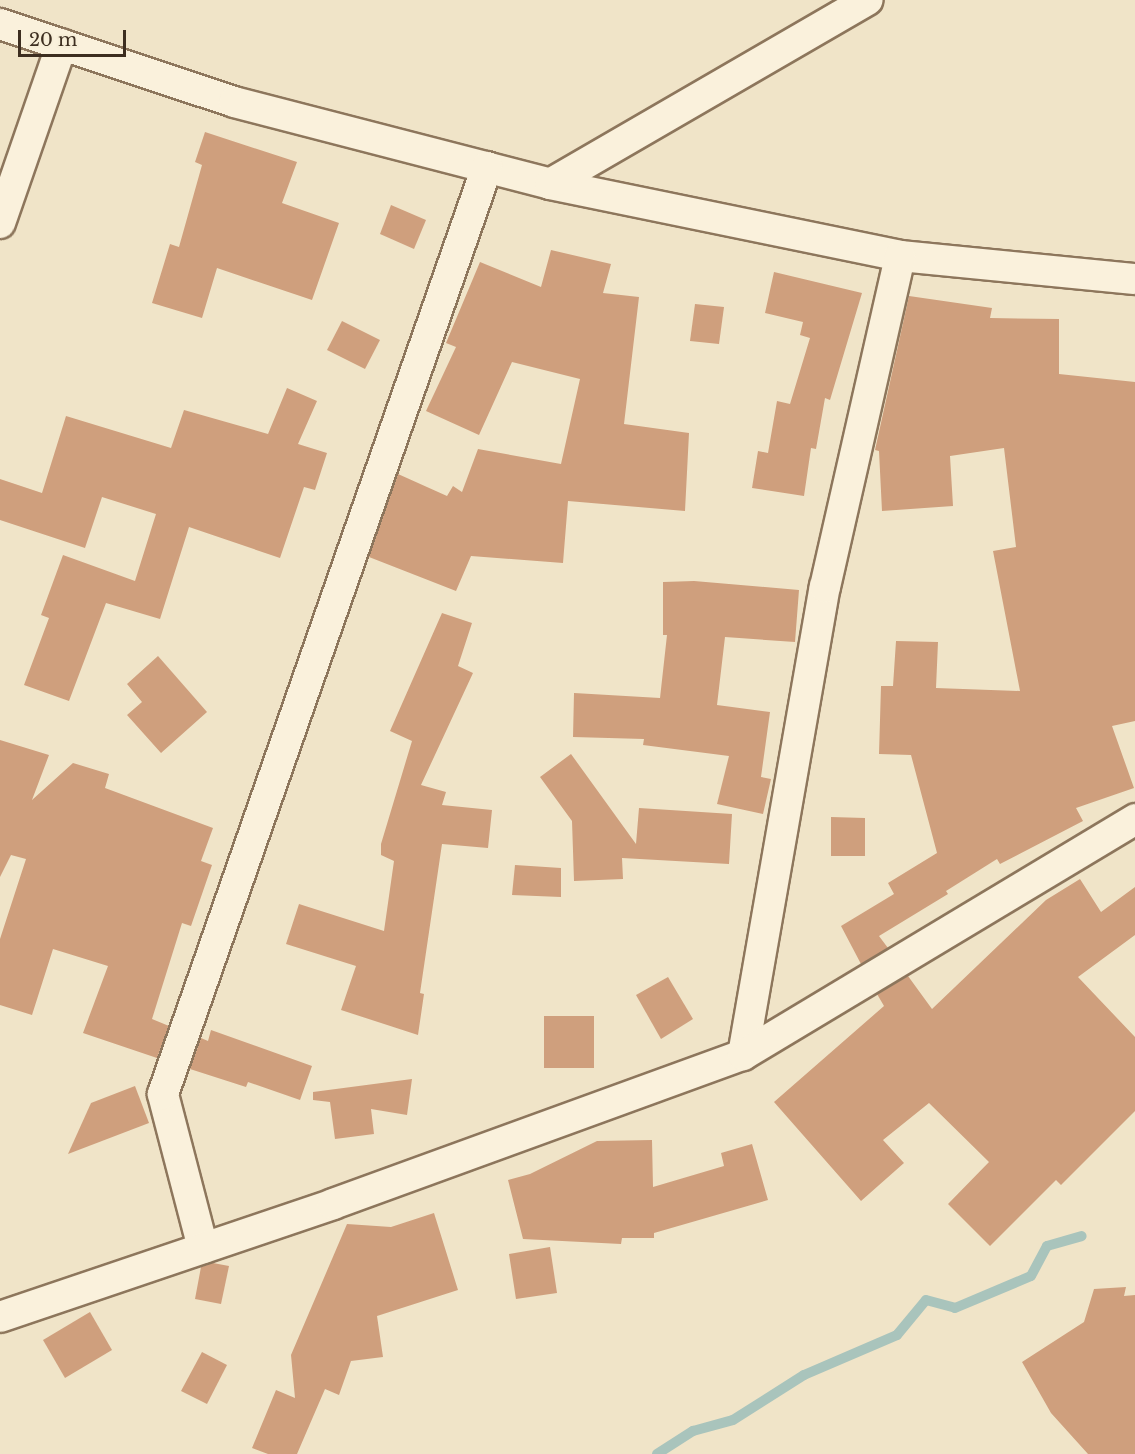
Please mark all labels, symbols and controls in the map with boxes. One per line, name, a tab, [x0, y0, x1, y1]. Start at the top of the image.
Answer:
scale bar	[21, 18, 129, 56]
text: 20 m	[29, 29, 77, 51]

